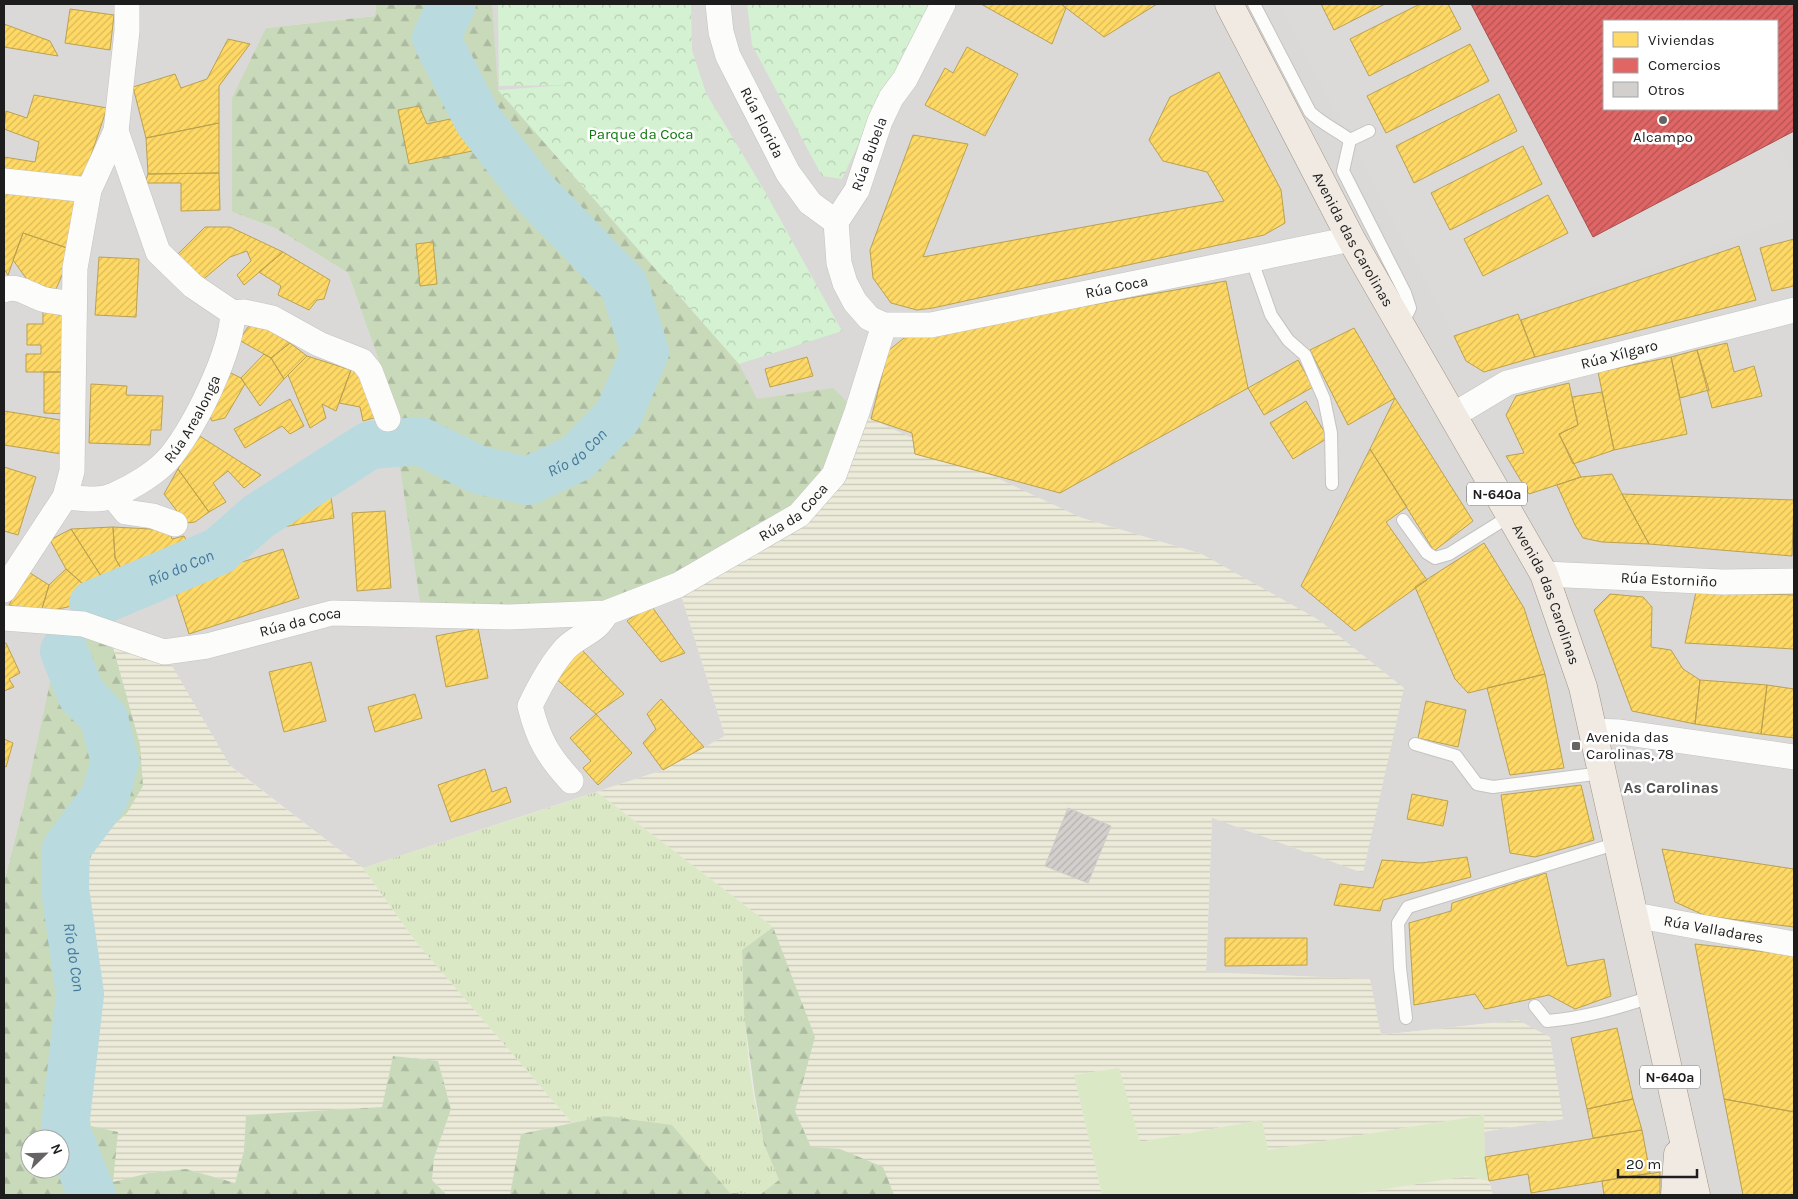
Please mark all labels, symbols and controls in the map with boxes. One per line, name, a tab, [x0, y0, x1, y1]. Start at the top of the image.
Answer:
legend	[1603, 20, 1778, 110]
text: Viviendas	[1648, 31, 1715, 49]
text: Comercios	[1648, 56, 1721, 74]
text: Otros	[1648, 81, 1685, 99]
street label: Rúa Florida	[736, 84, 788, 161]
street label: Rúa Bubela	[847, 114, 891, 194]
marker: Alcampo	[1657, 114, 1669, 126]
park label: Parque da Coca	[588, 125, 694, 143]
place label: Alcampo	[1633, 128, 1693, 146]
street label: Avenida das Carolinas	[1309, 169, 1397, 310]
street label: Rúa Coca	[1084, 272, 1150, 302]
street label: Rúa Xílgaro	[1579, 336, 1660, 373]
street label: Rúa Arealonga	[160, 372, 224, 467]
water label: Río do Con	[544, 424, 610, 480]
street label: Rúa da Coca	[756, 479, 832, 545]
road number: N-640a	[1467, 482, 1527, 506]
street label: Avenida das Carolinas	[1508, 521, 1584, 667]
water label: Río do Con	[145, 545, 216, 589]
street label: Rúa Estorniño	[1620, 568, 1717, 591]
street label: Rúa da Coca	[257, 604, 342, 641]
place label: Avenida das Carolinas, 78	[1586, 728, 1674, 763]
marker: Avenida das Carolinas, 78	[1570, 740, 1582, 752]
district label: As Carolinas	[1623, 778, 1719, 797]
street label: Rúa Valladares	[1662, 912, 1765, 947]
water label: Río do Con	[60, 921, 89, 993]
road number: N-640a	[1640, 1066, 1700, 1088]
north arrow	[20, 1129, 70, 1179]
text: N	[47, 1141, 66, 1157]
scale bar	[1618, 1146, 1697, 1178]
text: 20 m	[1626, 1155, 1661, 1173]

